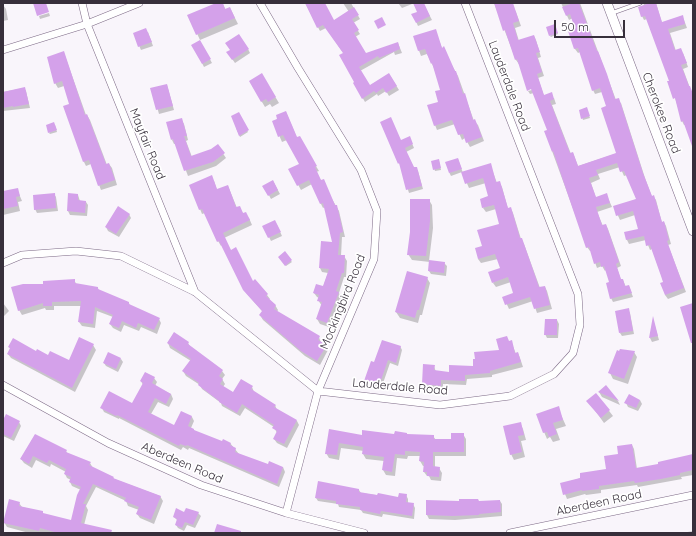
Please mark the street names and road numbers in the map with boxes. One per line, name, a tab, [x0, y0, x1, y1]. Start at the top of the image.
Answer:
street label: Lauderdale Road	[485, 39, 533, 133]
street label: Cherokee Road	[639, 70, 683, 156]
street label: Mayfair Road	[126, 106, 168, 182]
street label: Mockingbird Road	[317, 252, 369, 352]
street label: Lauderdale Road	[352, 376, 448, 398]
street label: Aberdeen Road	[139, 439, 225, 487]
street label: Aberdeen Road	[555, 487, 643, 519]

